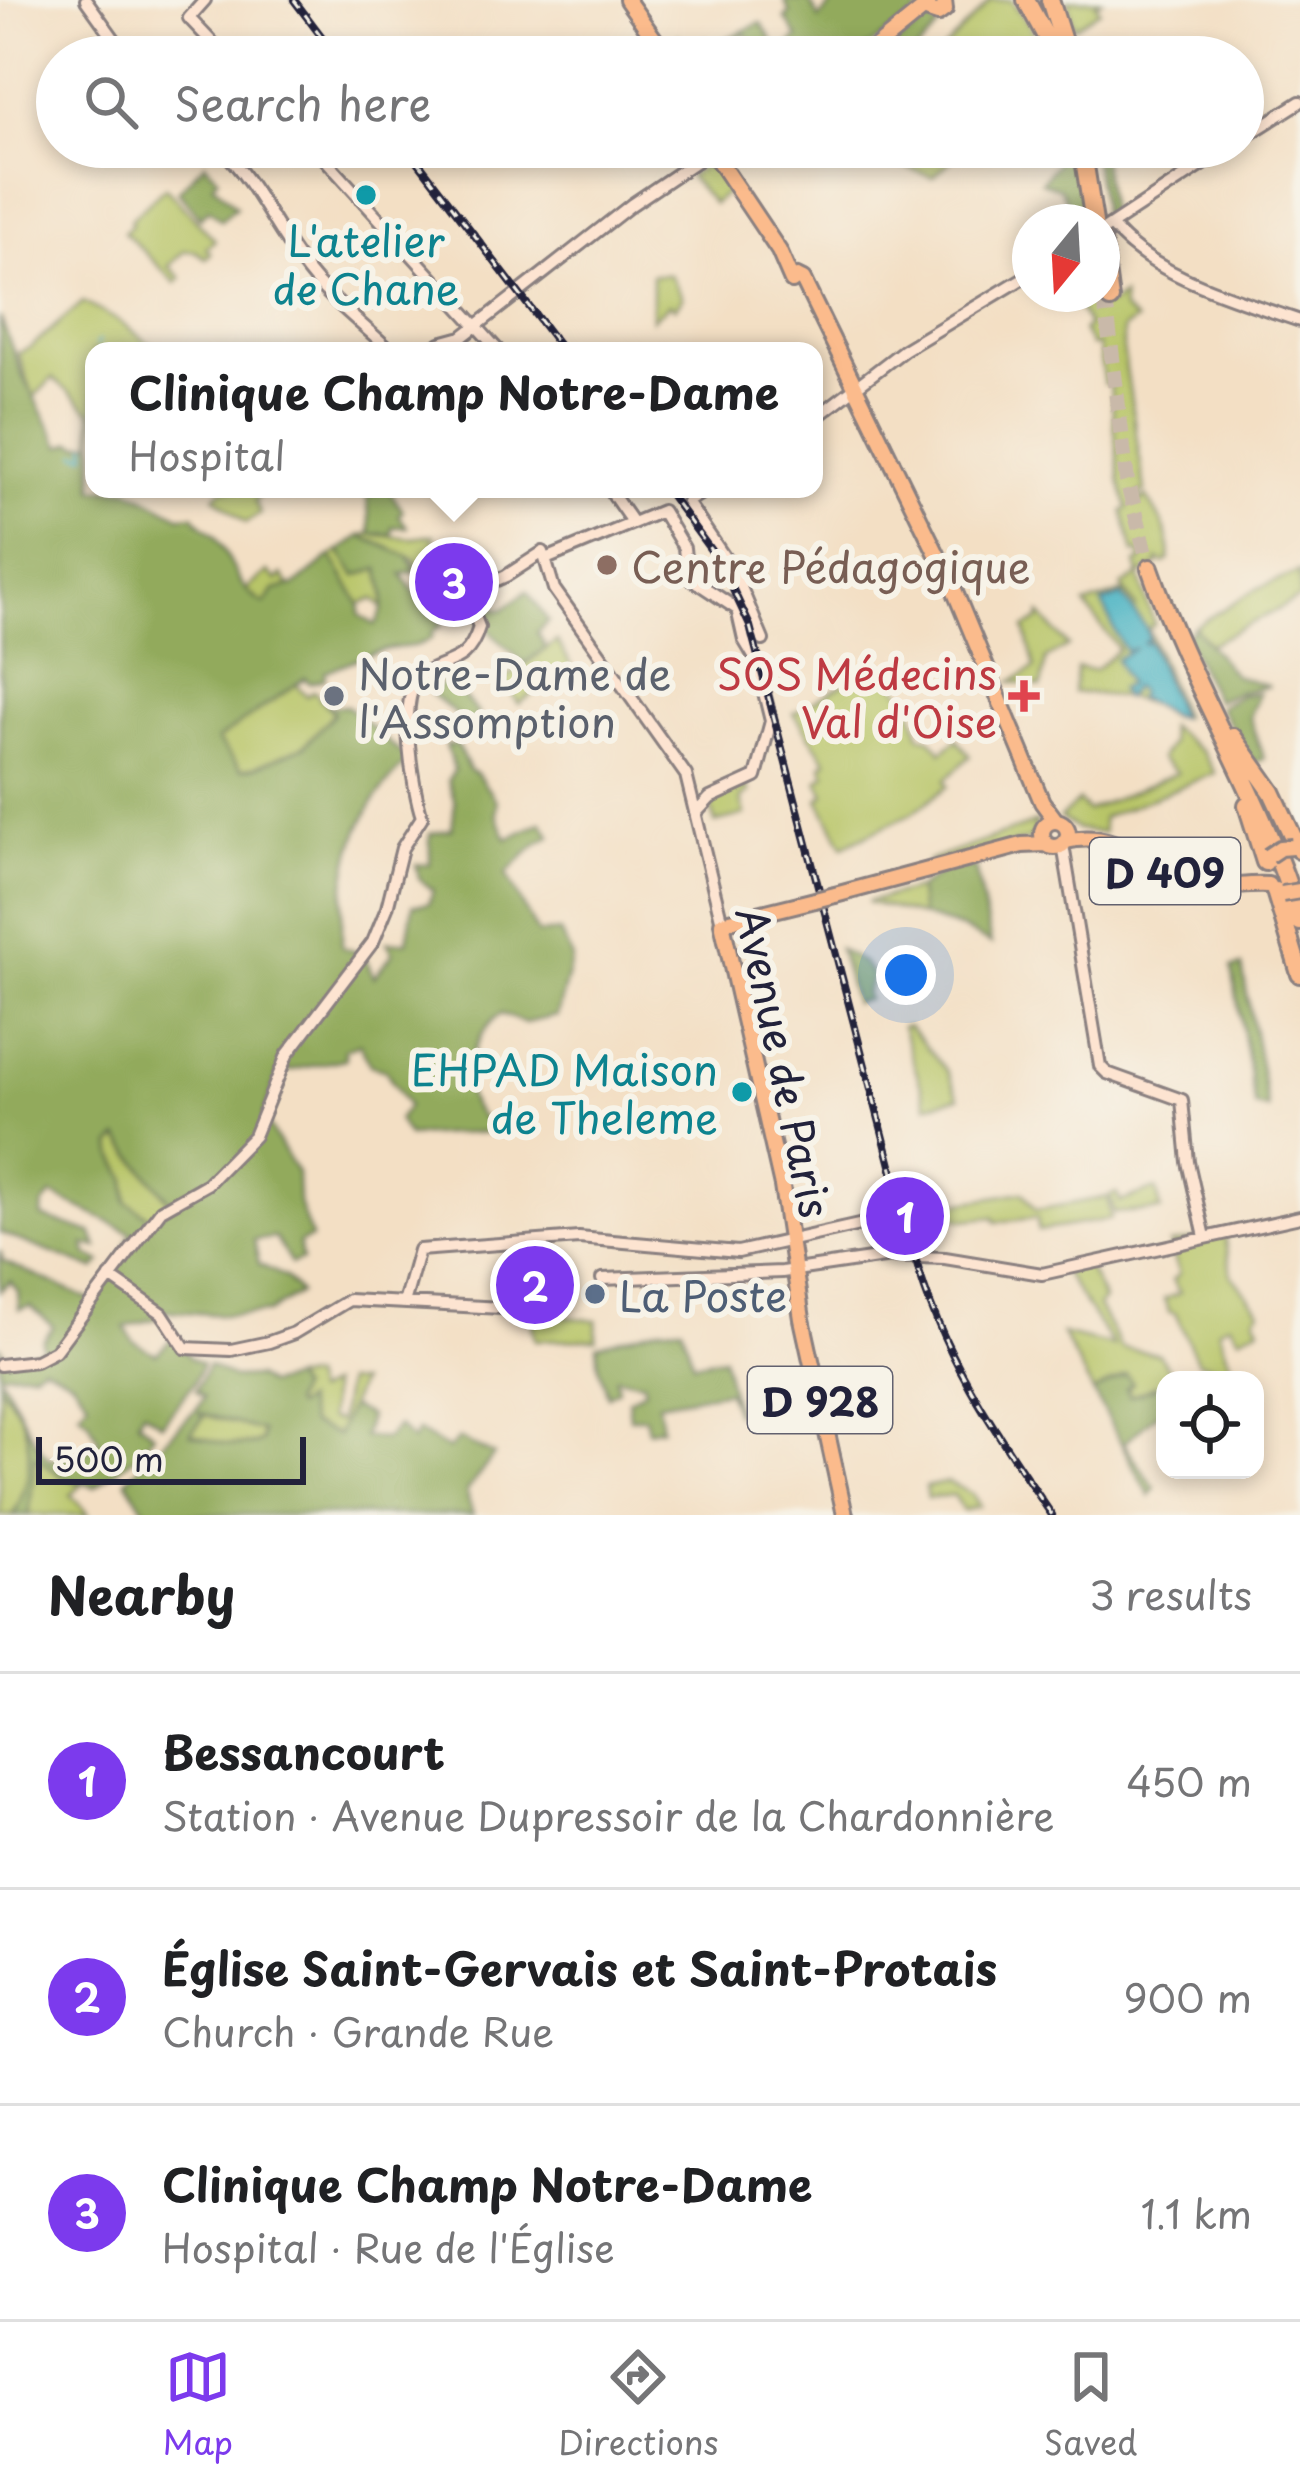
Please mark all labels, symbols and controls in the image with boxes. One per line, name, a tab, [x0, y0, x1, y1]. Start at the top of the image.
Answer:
search box	[36, 36, 1264, 168]
text: Search here	[174, 68, 431, 136]
icon: search	[78, 69, 144, 135]
marker: L'atelier de Chane	[353, 182, 379, 208]
north arrow	[1012, 204, 1120, 312]
place label: L'atelier de Chane	[273, 208, 459, 319]
popup	[85, 342, 823, 498]
text: Clinique Champ Notre-Dame	[129, 357, 779, 425]
text: Hospital	[129, 425, 285, 484]
place label: Centre Pédagogique	[631, 534, 1031, 597]
pin: 3	[415, 537, 493, 627]
marker: Centre Pédagogique	[594, 552, 620, 578]
place label: Notre-Dame de l'Assomption	[358, 641, 671, 752]
place label: SOS Médecins Val d'Oise	[717, 641, 997, 752]
marker: SOS Médecins Val d'Oise	[1008, 680, 1040, 712]
marker: Notre-Dame de l'Assomption	[321, 683, 347, 709]
road number: D 409	[1090, 838, 1240, 904]
street label: Avenue de Paris	[721, 901, 849, 1223]
your location	[876, 945, 936, 1005]
place label: EHPAD Maison de Theleme	[411, 1037, 718, 1148]
marker: EHPAD Maison de Theleme	[729, 1079, 755, 1105]
pin: 1	[866, 1171, 944, 1261]
pin: 2	[496, 1240, 574, 1330]
place label: La Poste	[619, 1263, 787, 1326]
marker: La Poste	[582, 1281, 608, 1307]
road number: D 928	[748, 1367, 892, 1433]
map controls	[1156, 1371, 1264, 1479]
button: locate	[1156, 1371, 1264, 1479]
scale bar	[36, 1431, 306, 1484]
text: 500 m	[54, 1433, 164, 1483]
text: Nearby	[48, 1555, 235, 1632]
text: 3 results	[1089, 1564, 1252, 1623]
text: Bessancourt	[162, 1717, 445, 1785]
text: 1	[78, 1751, 96, 1810]
text: 450 m	[1126, 1751, 1252, 1810]
text: Station · Avenue Dupressoir de la Chardonnière	[162, 1785, 1054, 1844]
text: Église Saint-Gervais et Saint-Protais	[162, 1933, 997, 2001]
text: 2	[73, 1967, 101, 2026]
text: 900 m	[1124, 1967, 1252, 2026]
text: Church · Grande Rue	[162, 2001, 554, 2060]
text: Clinique Champ Notre-Dame	[162, 2149, 812, 2217]
text: 3	[74, 2183, 100, 2242]
text: 1.1 km	[1141, 2183, 1252, 2242]
text: Hospital · Rue de l'Église	[162, 2217, 615, 2276]
tab: Map	[163, 2344, 233, 2466]
tab: Directions	[558, 2344, 719, 2466]
tab: Saved	[1044, 2344, 1137, 2466]

